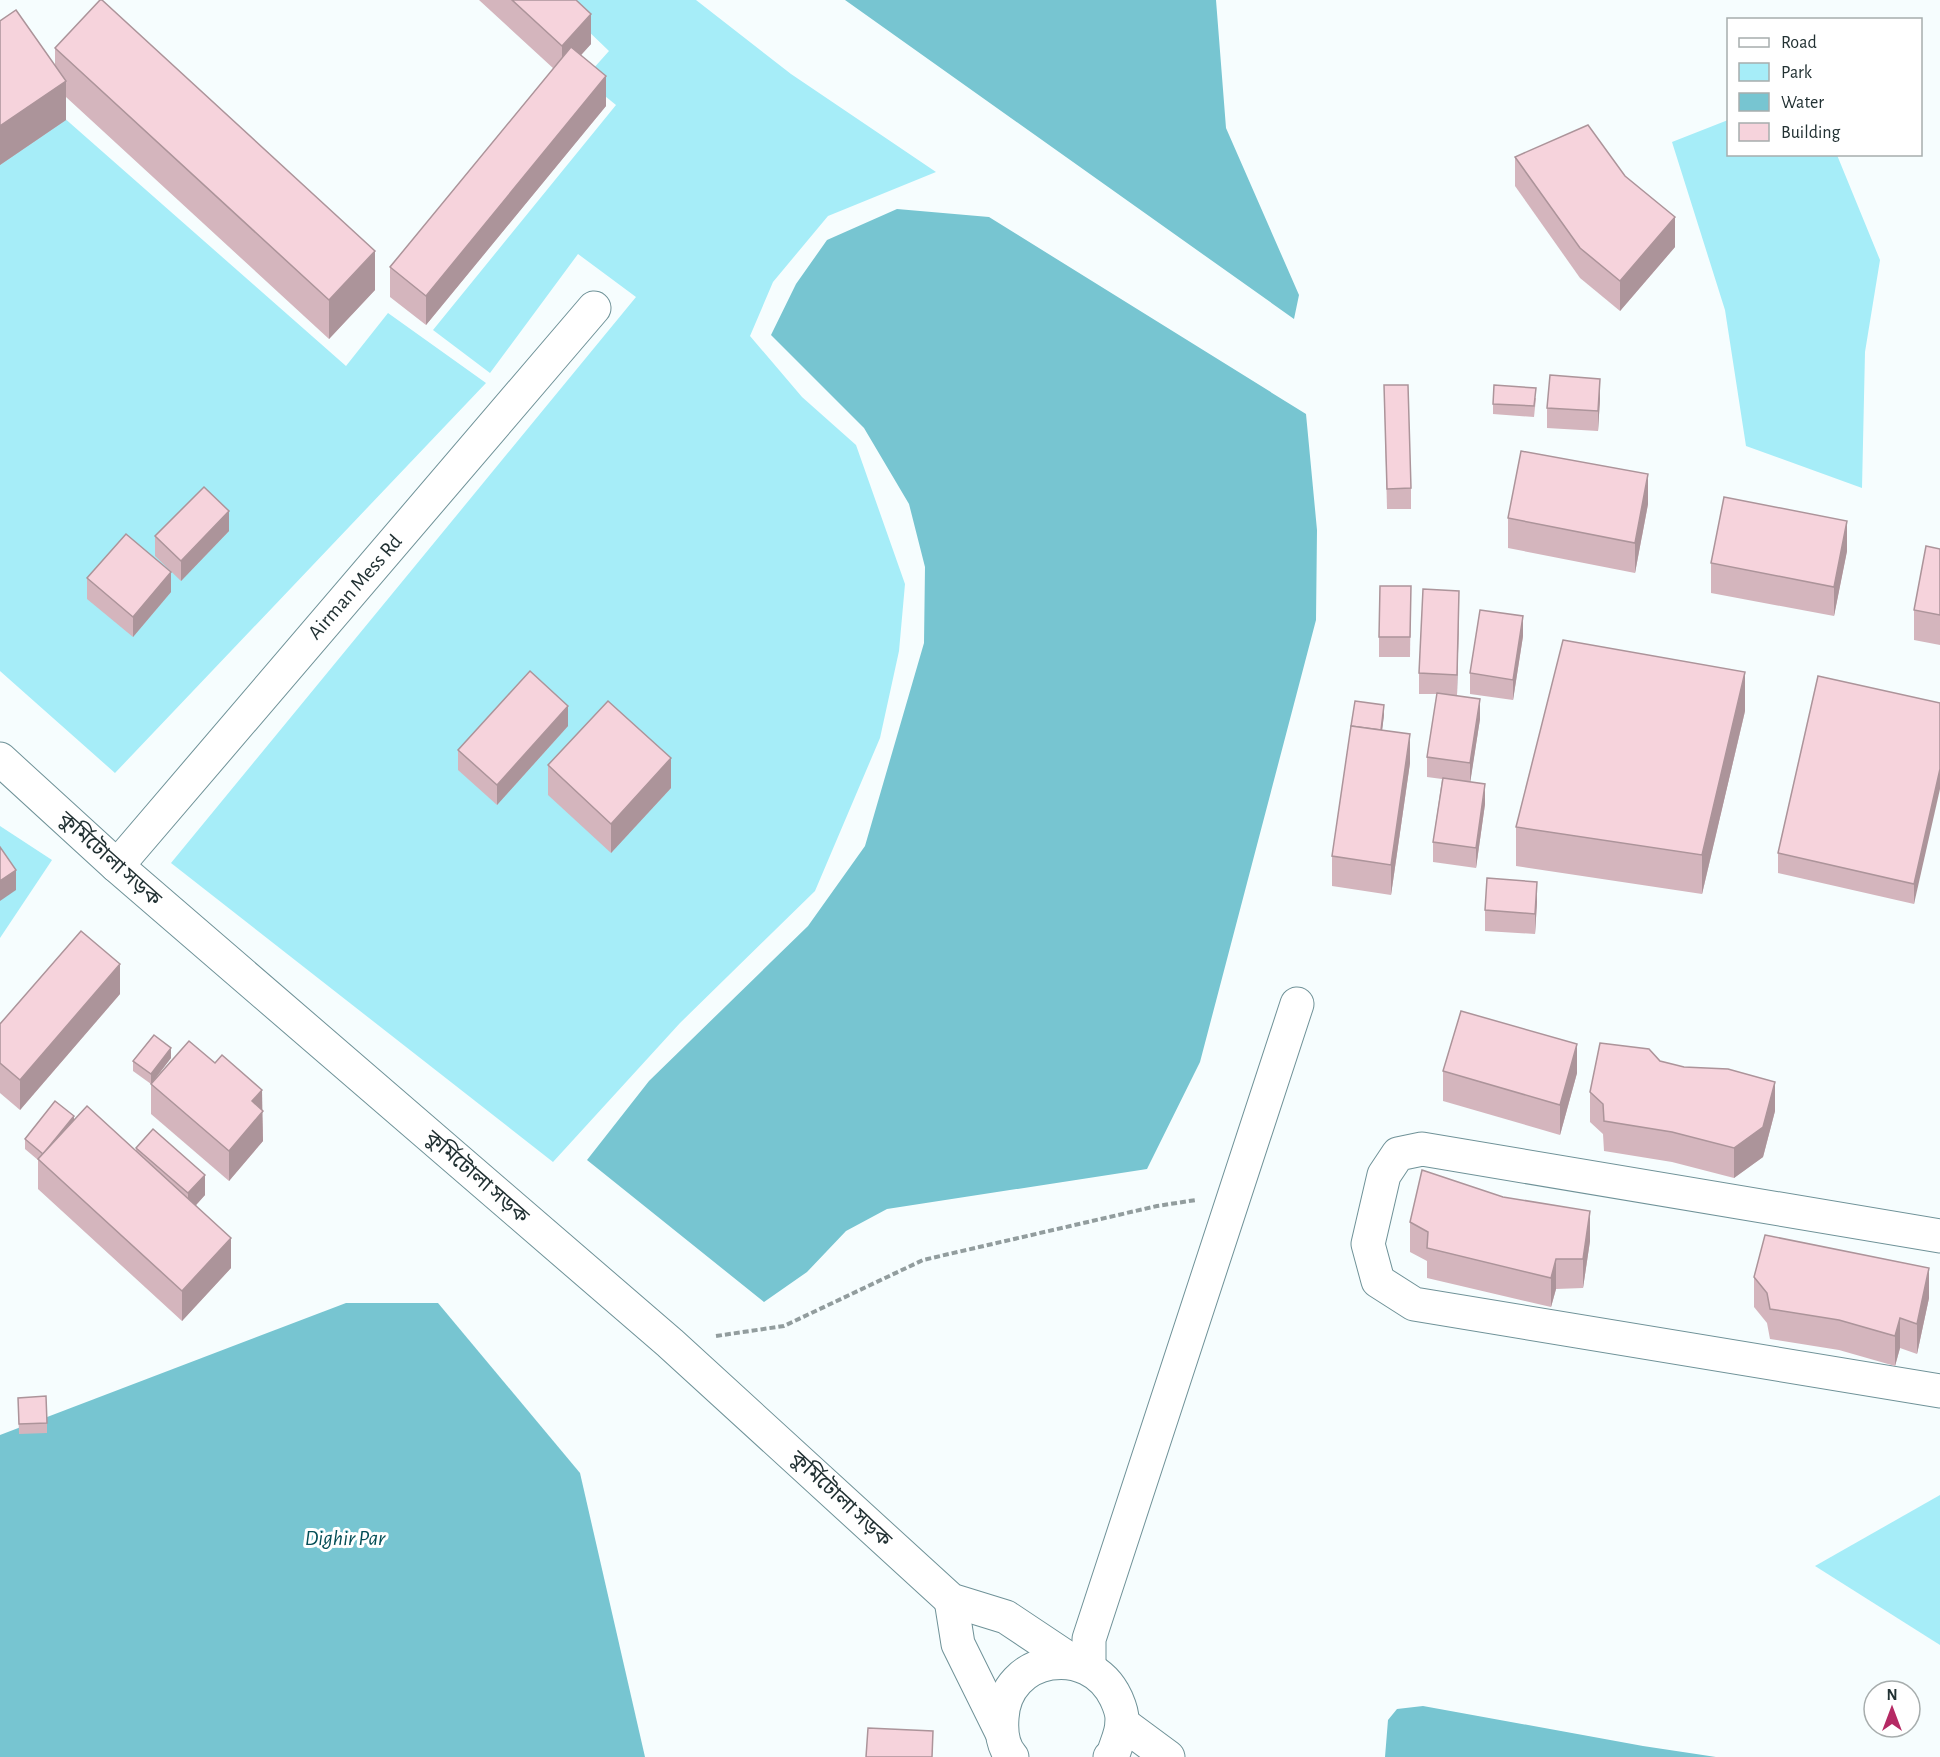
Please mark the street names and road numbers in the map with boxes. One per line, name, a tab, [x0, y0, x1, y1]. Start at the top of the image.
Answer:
street label: Airman Mess Rd	[304, 531, 406, 643]
street label: কুর্মিটোলা সড়ক	[53, 805, 168, 912]
street label: কুর্মিটোলা সড়ক	[420, 1124, 535, 1229]
street label: কুর্মিটোলা সড়ক	[785, 1444, 898, 1552]

